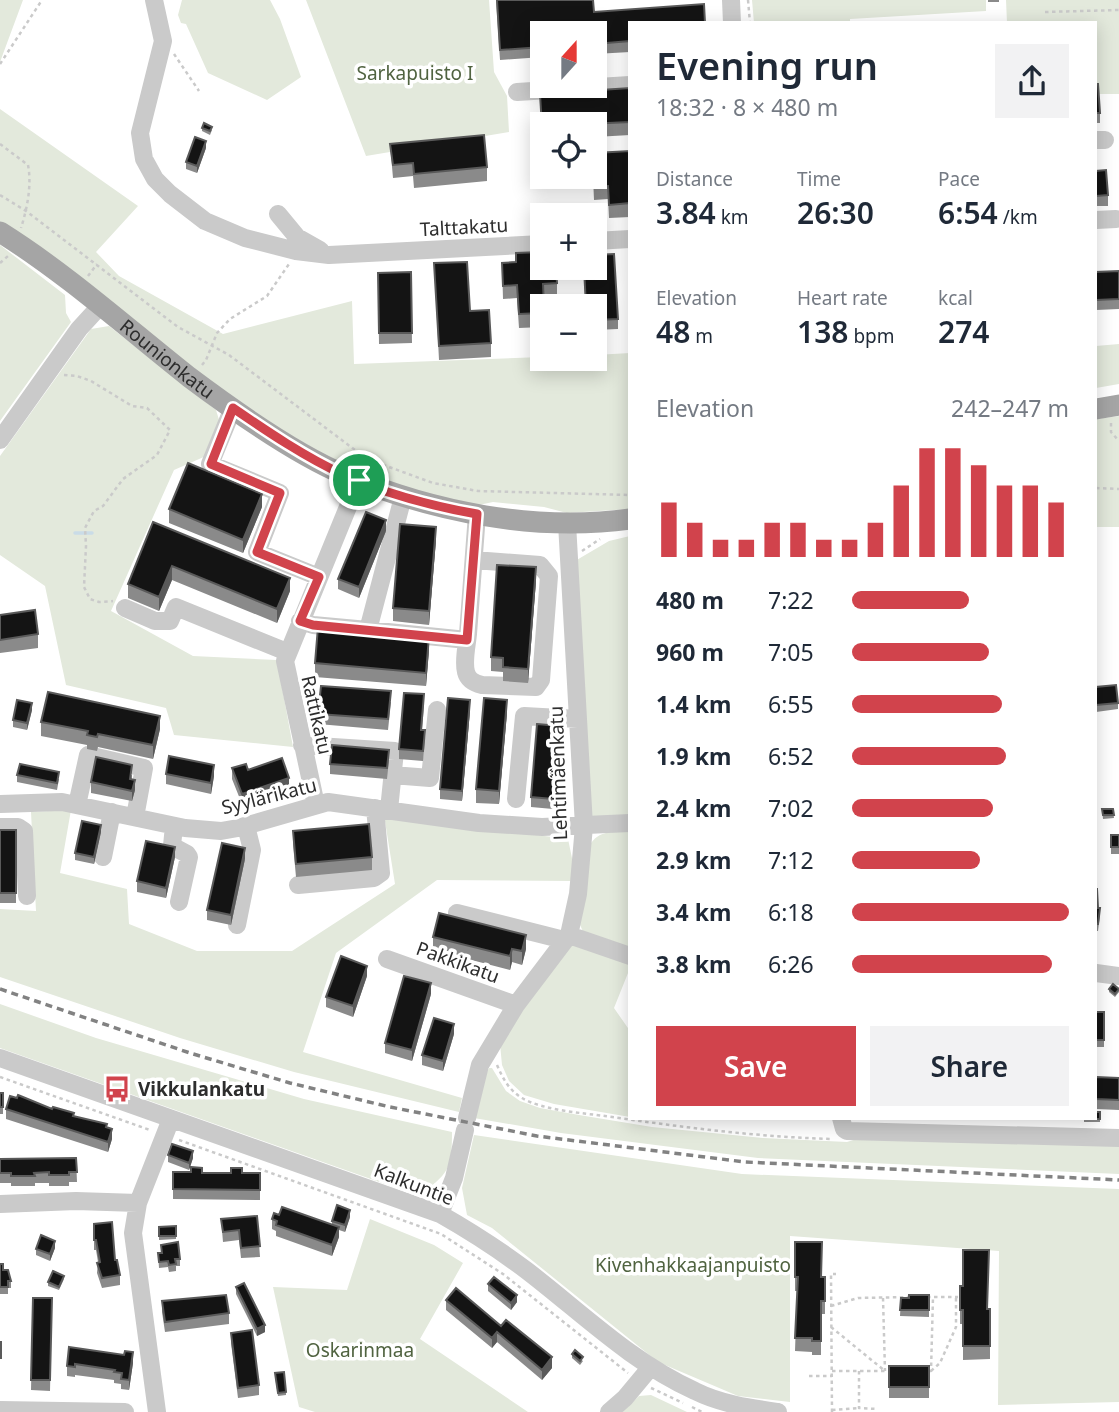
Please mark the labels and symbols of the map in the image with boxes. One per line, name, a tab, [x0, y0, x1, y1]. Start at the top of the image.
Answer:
north arrow	[530, 21, 607, 98]
park label: Sarkapuisto I	[357, 60, 473, 86]
street label: Talttakatu	[419, 212, 509, 242]
street label: Rounionkatu	[114, 313, 220, 405]
pin	[329, 450, 389, 510]
street label: Rattikatu	[295, 673, 339, 757]
street label: Lehtimäenkatu	[543, 705, 573, 841]
street label: Syylärikatu	[219, 772, 319, 820]
street label: Pakkikatu	[413, 935, 503, 989]
bus stop icon: Vikkulankatu	[102, 1074, 132, 1104]
place label: Vikkulankatu	[138, 1076, 265, 1102]
street label: Kalkuntie	[370, 1157, 458, 1211]
park label: Kivenhakkaajanpuisto	[595, 1252, 791, 1278]
park label: Oskarinmaa	[306, 1337, 414, 1363]

